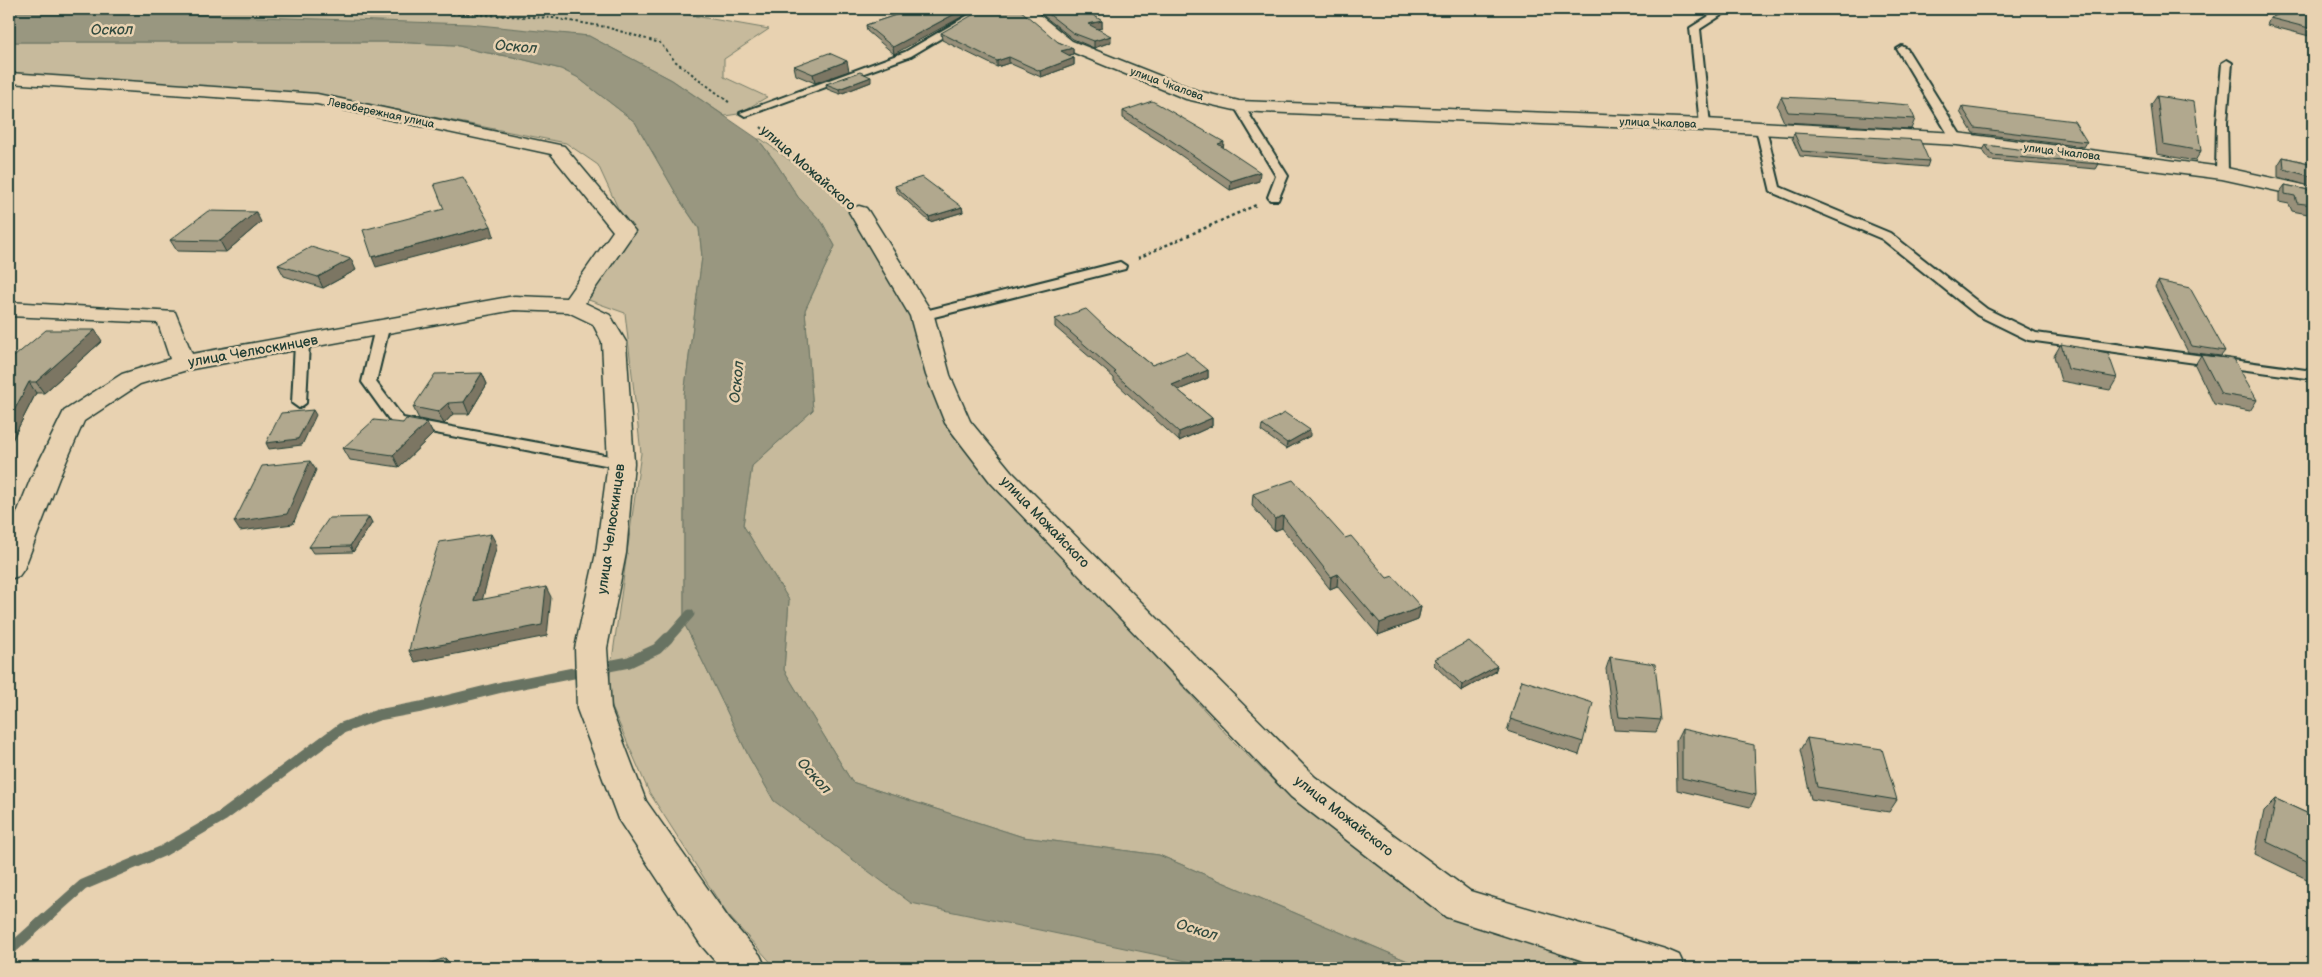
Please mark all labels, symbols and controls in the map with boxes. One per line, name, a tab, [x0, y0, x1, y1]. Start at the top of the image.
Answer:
water label: Оскол	[91, 20, 134, 40]
water label: Оскол	[494, 36, 538, 58]
street label: улица Чкалова	[1129, 65, 1206, 103]
street label: Левобережная улица	[325, 95, 436, 131]
street label: улица Чкалова	[1619, 115, 1697, 131]
street label: улица Можайского	[757, 122, 859, 214]
street label: улица Чкалова	[2023, 141, 2102, 163]
street label: улица Челюскинцев	[187, 331, 320, 371]
water label: Оскол	[725, 359, 749, 404]
street label: улица Челюскинцев	[593, 462, 629, 595]
street label: улица Можайского	[997, 473, 1093, 571]
water label: Оскол	[793, 754, 836, 798]
street label: улица Можайского	[1291, 772, 1397, 860]
water label: Оскол	[1174, 915, 1221, 945]

